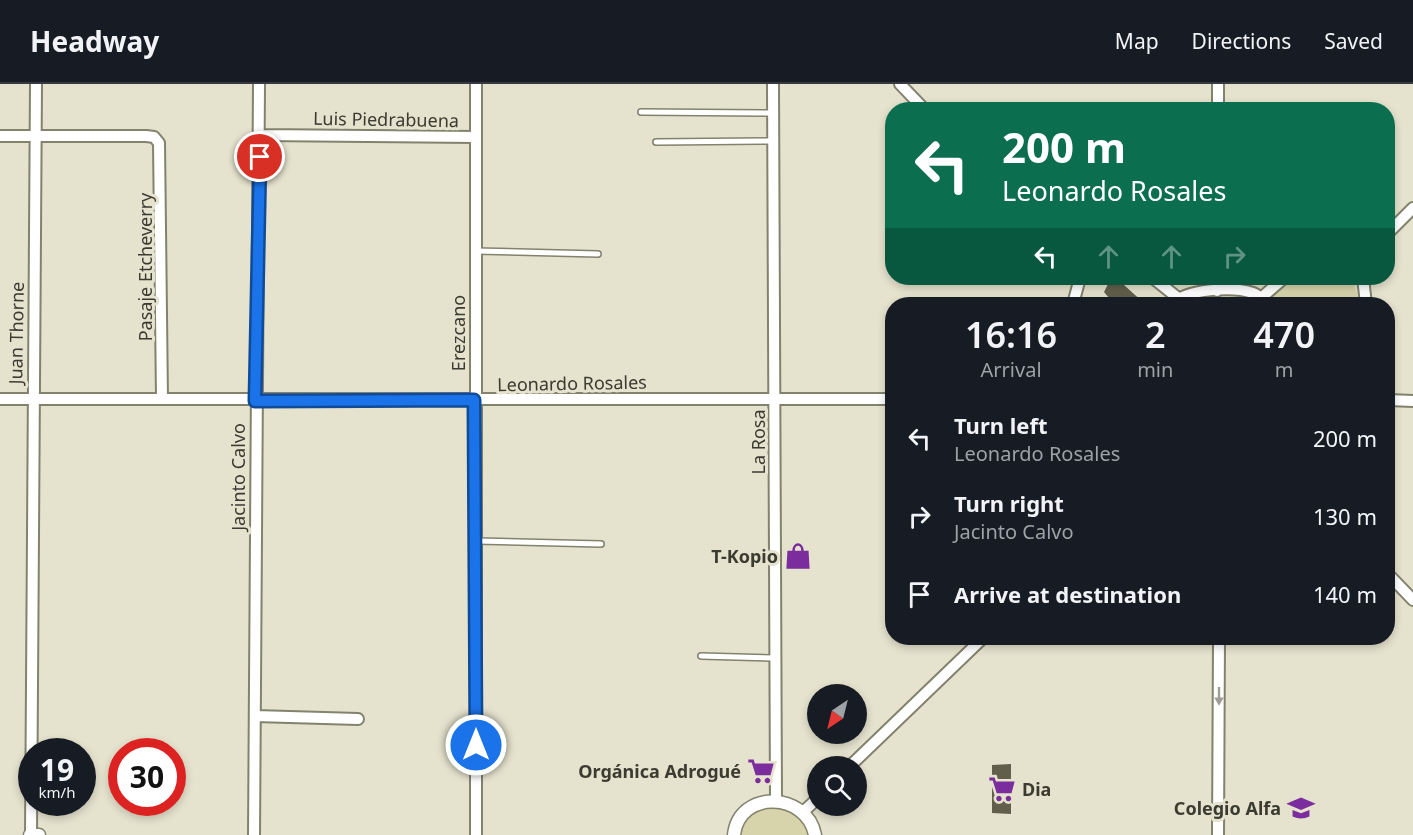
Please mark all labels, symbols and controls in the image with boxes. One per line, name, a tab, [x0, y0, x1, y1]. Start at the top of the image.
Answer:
text: Headway	[30, 22, 159, 60]
text: Map	[1115, 27, 1159, 55]
text: Directions	[1192, 27, 1291, 55]
text: Saved	[1324, 27, 1383, 55]
street label: Luis Piedrabuena	[313, 106, 459, 132]
text: 200 m	[1002, 118, 1126, 175]
icon: left	[903, 126, 981, 204]
pin	[234, 131, 285, 182]
icon: arrive	[243, 140, 276, 173]
text: Leonardo Rosales	[1002, 172, 1226, 209]
street label: Pasaje Etcheverry	[133, 192, 157, 341]
icon: left	[1029, 240, 1062, 273]
icon: ahead	[1092, 240, 1125, 273]
icon: ahead	[1155, 240, 1188, 273]
icon: right	[1218, 240, 1251, 273]
street label: Juan Thorne	[3, 281, 29, 387]
street label: Erezcano	[446, 295, 470, 371]
text: 16:16	[965, 310, 1057, 359]
text: 2	[1145, 310, 1166, 359]
text: 470	[1253, 310, 1315, 359]
text: Arrival	[981, 356, 1042, 383]
text: min	[1137, 356, 1173, 383]
text: m	[1275, 356, 1294, 383]
street label: Leonardo Rosales	[497, 370, 647, 396]
street label: La Rosa	[746, 409, 770, 475]
text: Turn left	[954, 410, 1048, 440]
icon: left	[903, 422, 936, 455]
street label: Jacinto Calvo	[226, 423, 250, 533]
text: 200 m	[1313, 423, 1377, 453]
text: Leonardo Rosales	[954, 440, 1120, 467]
text: Turn right	[954, 488, 1064, 518]
icon: right	[903, 500, 936, 533]
text: 130 m	[1313, 501, 1377, 531]
text: Jacinto Calvo	[954, 518, 1074, 545]
shop icon: T-Kopio	[783, 541, 813, 571]
place label: T-Kopio	[711, 544, 778, 568]
icon: arrive	[903, 578, 936, 611]
text: Arrive at destination	[954, 579, 1181, 609]
text: 140 m	[1313, 579, 1377, 609]
north arrow	[807, 684, 867, 744]
map controls	[807, 684, 867, 816]
one-way arrow	[1214, 686, 1224, 705]
position arrow	[444, 713, 508, 777]
speed limit sign: 30	[108, 738, 186, 816]
text: 19	[40, 749, 74, 790]
supermarket icon: Orgánica Adrogué	[746, 756, 776, 786]
button: search	[807, 756, 867, 816]
place label: Orgánica Adrogué	[578, 759, 741, 783]
supermarket icon: Dia	[987, 774, 1017, 804]
place label: Dia	[1022, 777, 1051, 801]
text: km/h	[39, 782, 75, 802]
school or university icon: Colegio Alfa	[1286, 793, 1316, 823]
place label: Colegio Alfa	[1174, 796, 1281, 820]

